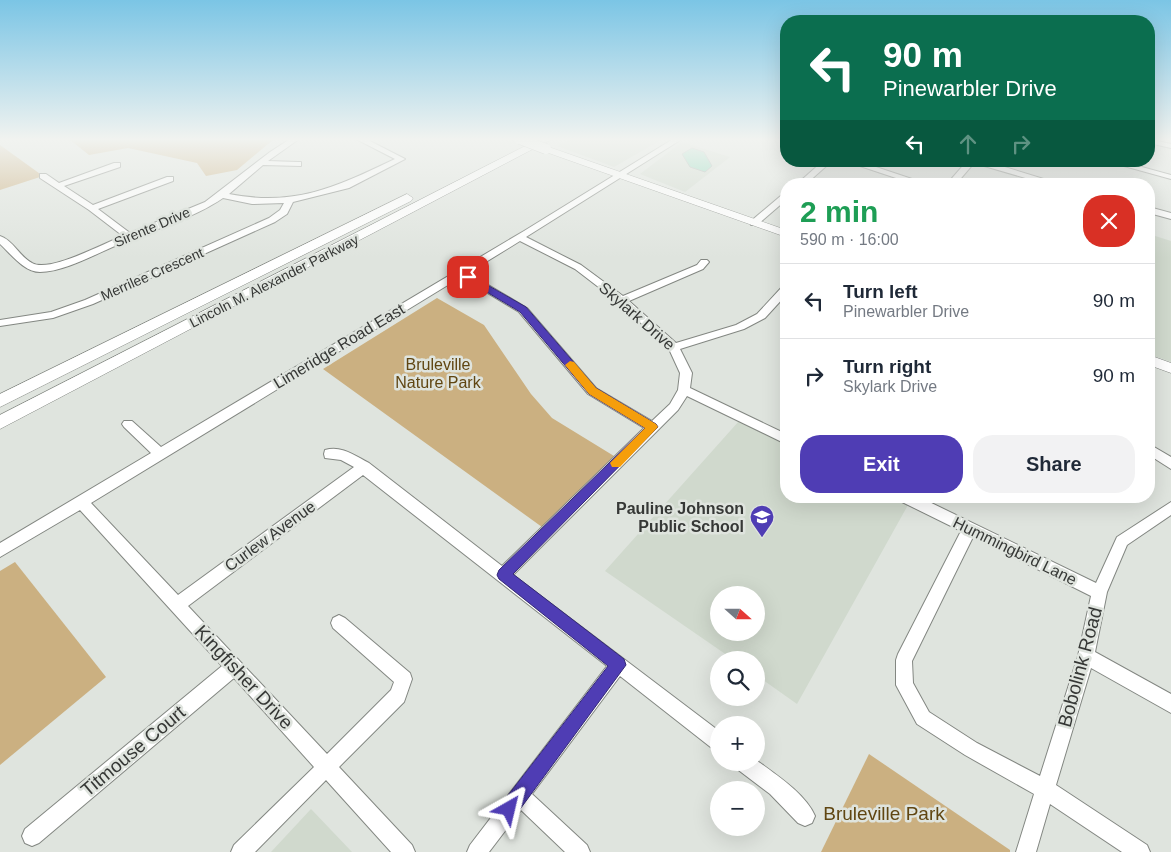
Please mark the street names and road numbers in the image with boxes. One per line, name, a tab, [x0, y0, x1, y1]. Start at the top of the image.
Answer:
street label: Sirente Drive	[112, 204, 193, 250]
street label: Lincoln M. Alexander Parkway	[187, 231, 361, 331]
street label: Merrilee Crescent	[98, 244, 206, 304]
street label: Skylark Drive	[596, 279, 678, 353]
street label: Limeridge Road East	[271, 300, 408, 392]
street label: Curlew Avenue	[222, 498, 318, 574]
street label: Hummingbird Lane	[951, 514, 1080, 588]
street label: Bobolink Road	[1054, 605, 1106, 729]
street label: Kingfisher Drive	[191, 621, 297, 733]
street label: Titmouse Court	[77, 701, 190, 801]

